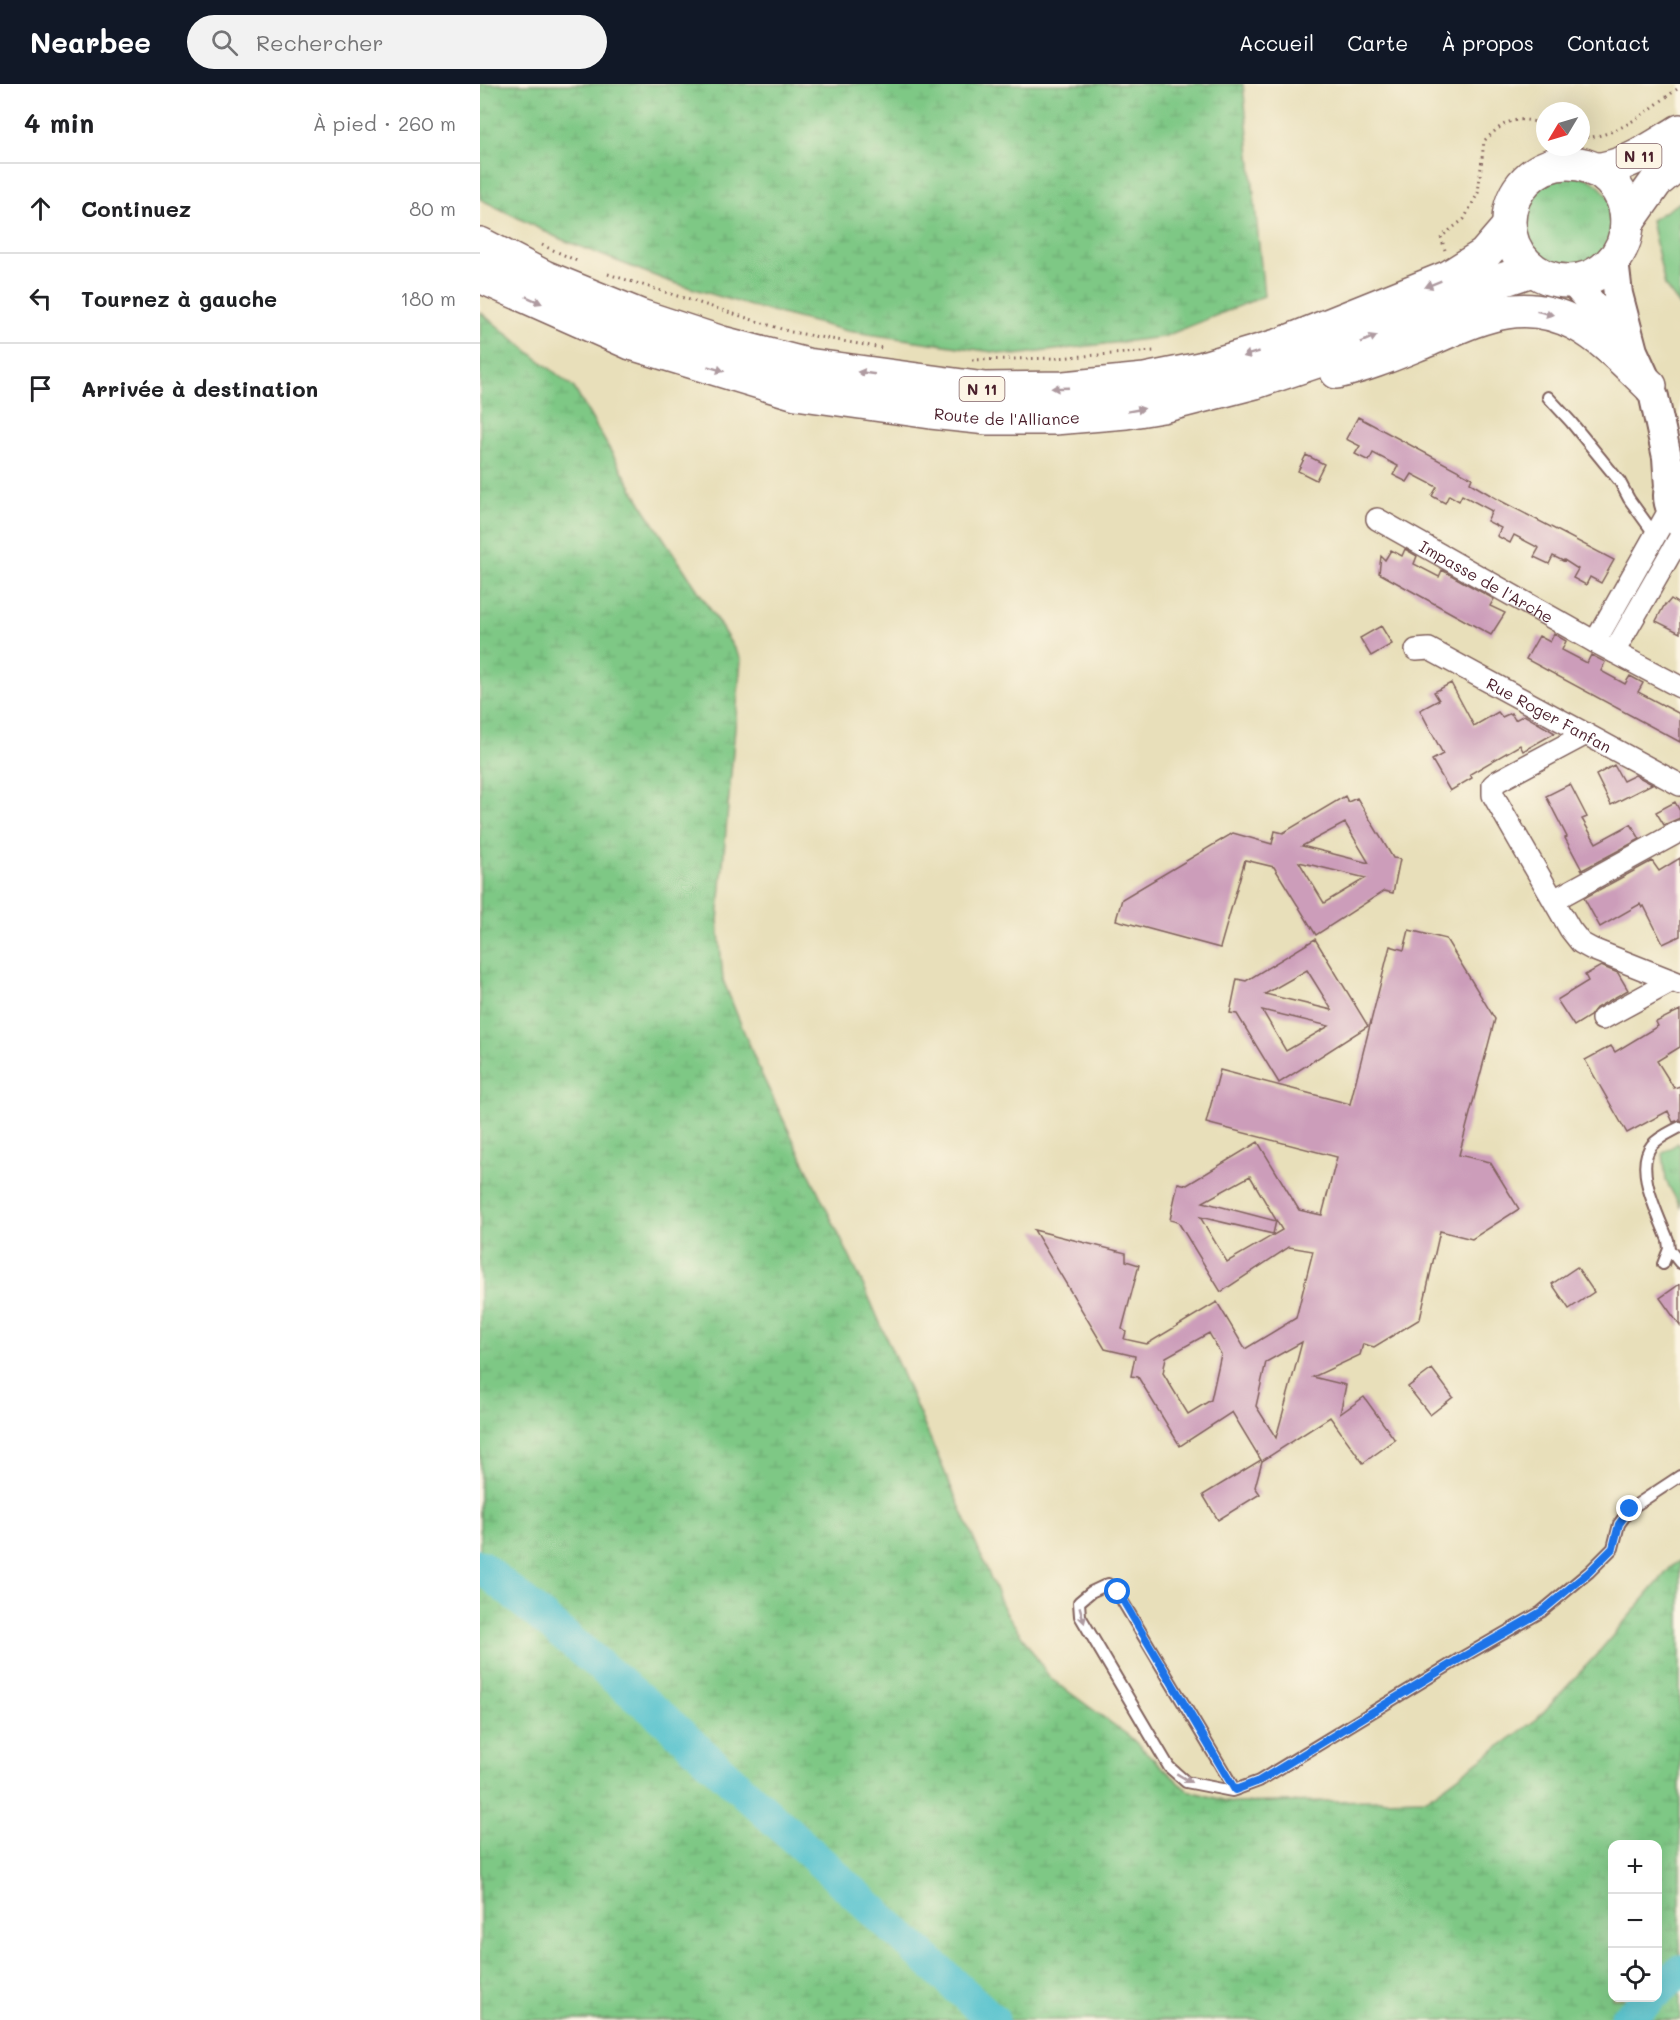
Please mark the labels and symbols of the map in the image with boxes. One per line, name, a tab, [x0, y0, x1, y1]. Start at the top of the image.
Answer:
north arrow	[1536, 102, 1590, 156]
road number: N 11	[1616, 144, 1662, 168]
one-way arrow	[1424, 280, 1442, 289]
one-way arrow	[525, 295, 543, 305]
one-way arrow	[1536, 309, 1554, 318]
one-way arrow	[1360, 334, 1378, 344]
one-way arrow	[1242, 349, 1260, 359]
one-way arrow	[707, 365, 725, 374]
one-way arrow	[856, 368, 875, 378]
road number: N 11	[960, 377, 1004, 401]
one-way arrow	[1050, 383, 1069, 393]
street label: Route de l'Alliance	[933, 402, 1080, 429]
one-way arrow	[1127, 405, 1146, 414]
street label: Impasse de l'Arche	[1416, 535, 1557, 627]
street label: Rue Roger Fanfan	[1483, 672, 1616, 757]
route end	[1616, 1495, 1642, 1521]
route start	[1104, 1578, 1130, 1604]
one-way arrow	[1078, 1606, 1087, 1624]
one-way arrow	[1176, 1773, 1193, 1783]

